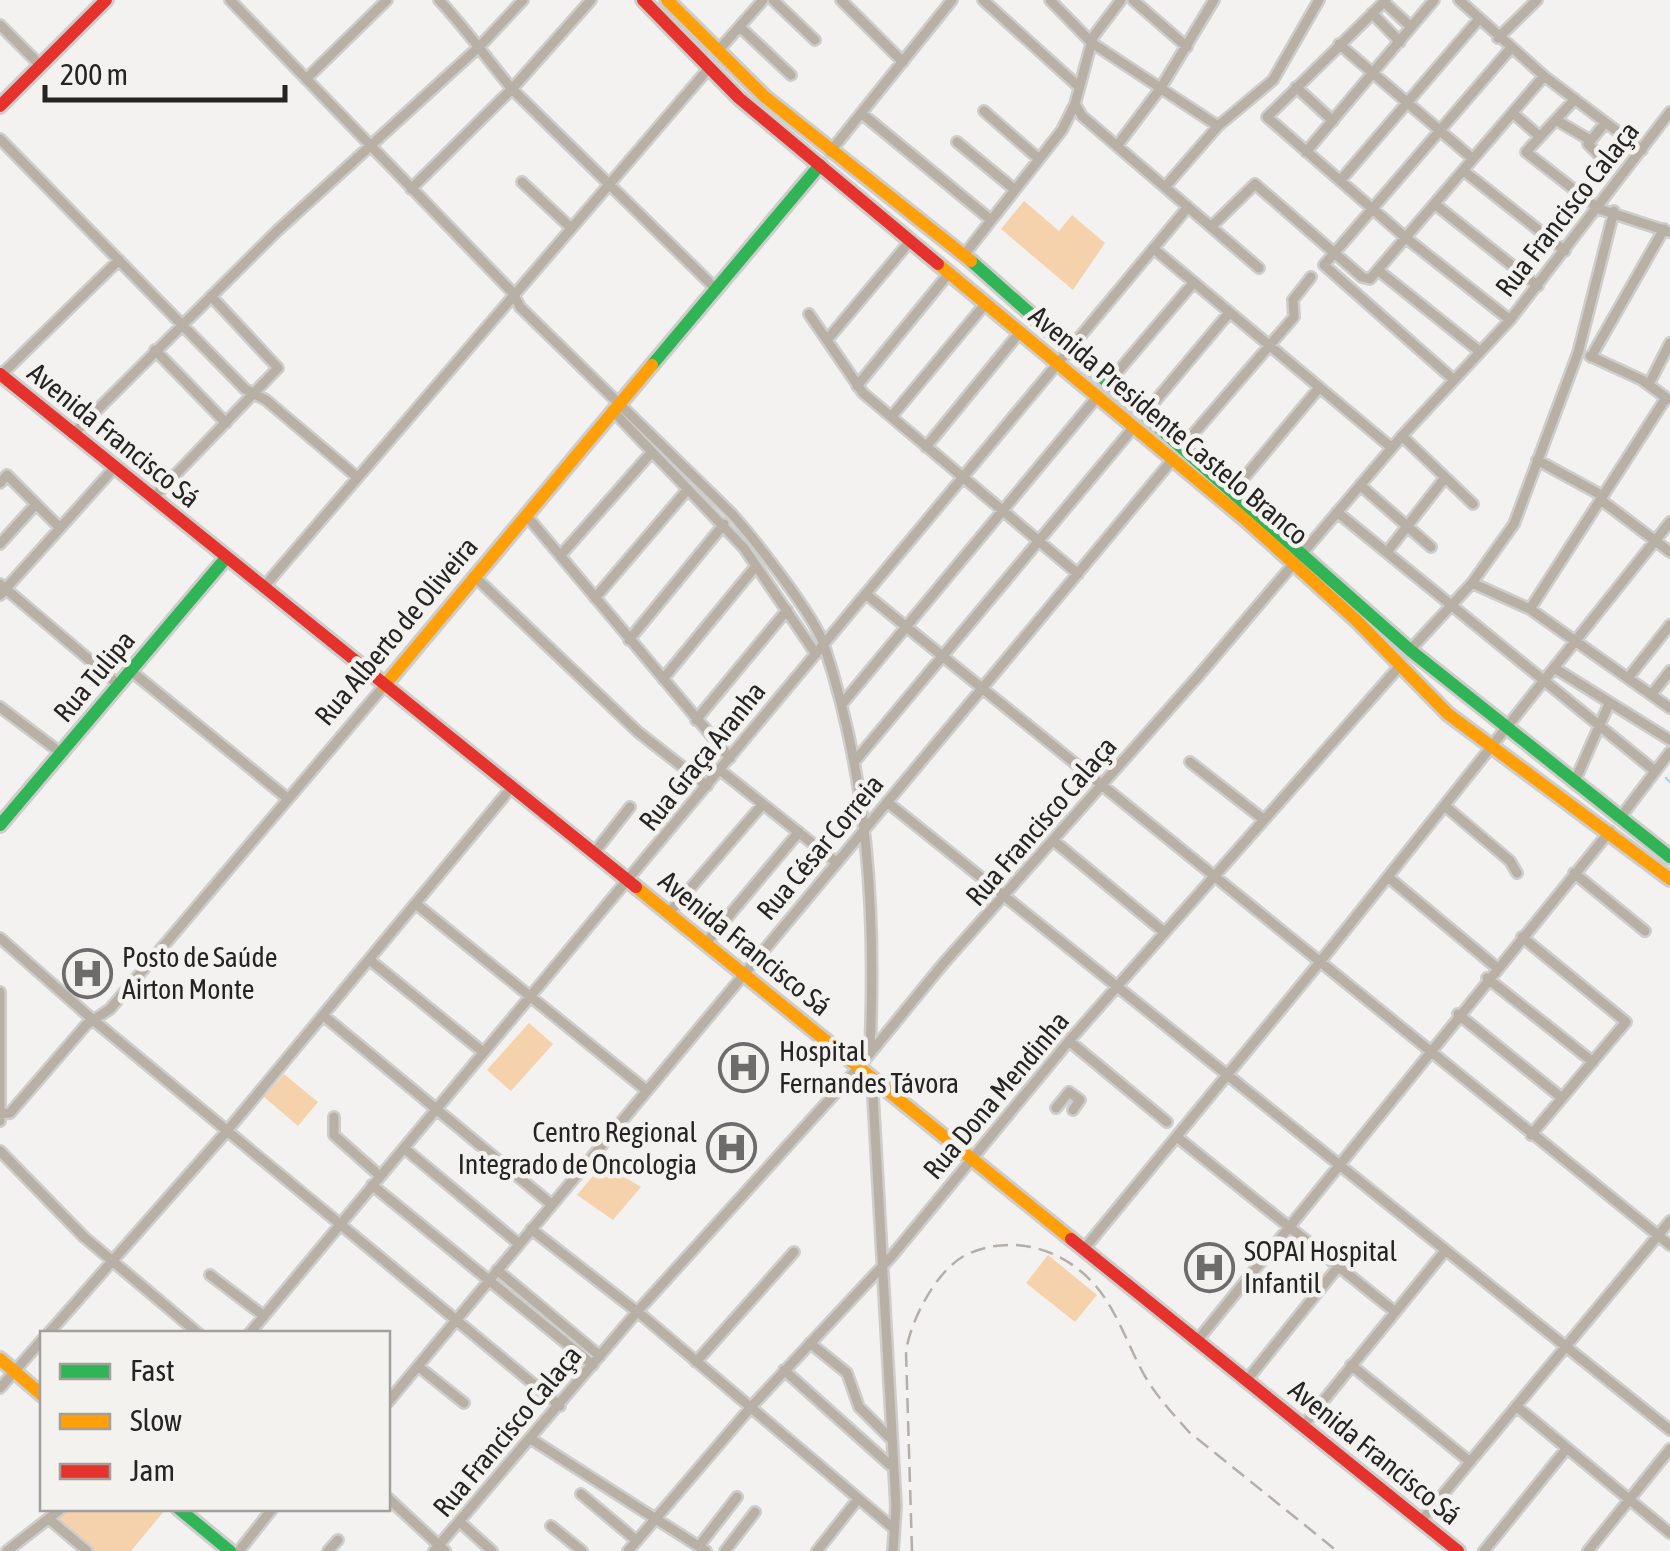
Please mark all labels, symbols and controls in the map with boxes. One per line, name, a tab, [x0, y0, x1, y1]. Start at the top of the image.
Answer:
scale bar	[45, 40, 285, 102]
text: 200 m	[60, 57, 128, 91]
street label: Rua Francisco Calaça	[1489, 115, 1645, 303]
street label: Avenida Presidente Castelo Branco	[1023, 299, 1315, 551]
street label: Avenida Francisco Sá	[22, 356, 206, 514]
street label: Rua Alberto de Oliveira	[308, 531, 484, 731]
street label: Rua Tulipa	[47, 624, 141, 728]
street label: Rua Graça Aranha	[632, 675, 772, 837]
street label: Rua Francisco Calaça	[959, 730, 1123, 912]
street label: Rua César Correia	[750, 768, 890, 926]
street label: Avenida Francisco Sá	[653, 864, 837, 1022]
place label: Posto de Saúde Airton Monte	[122, 941, 277, 1005]
hospital icon: Posto de Saúde Airton Monte	[61, 947, 113, 999]
street label: Rua Dona Mendinha	[917, 1005, 1075, 1185]
place label: Hospital Fernandes Távora	[779, 1035, 959, 1099]
hospital icon: Hospital Fernandes Távora	[718, 1041, 770, 1093]
place label: Centro Regional Integrado de Oncologia	[458, 1116, 698, 1180]
hospital icon: Centro Regional Integrado de Oncologia	[706, 1122, 758, 1174]
place label: SOPAI Hospital Infantil	[1244, 1235, 1398, 1299]
hospital icon: SOPAI Hospital Infantil	[1183, 1241, 1235, 1293]
legend	[40, 1331, 390, 1511]
street label: Rua Francisco Calaça	[426, 1339, 588, 1523]
text: Fast	[130, 1353, 175, 1387]
street label: Avenida Francisco Sá	[1283, 1373, 1467, 1531]
text: Slow	[130, 1403, 182, 1437]
text: Jam	[130, 1453, 175, 1487]

